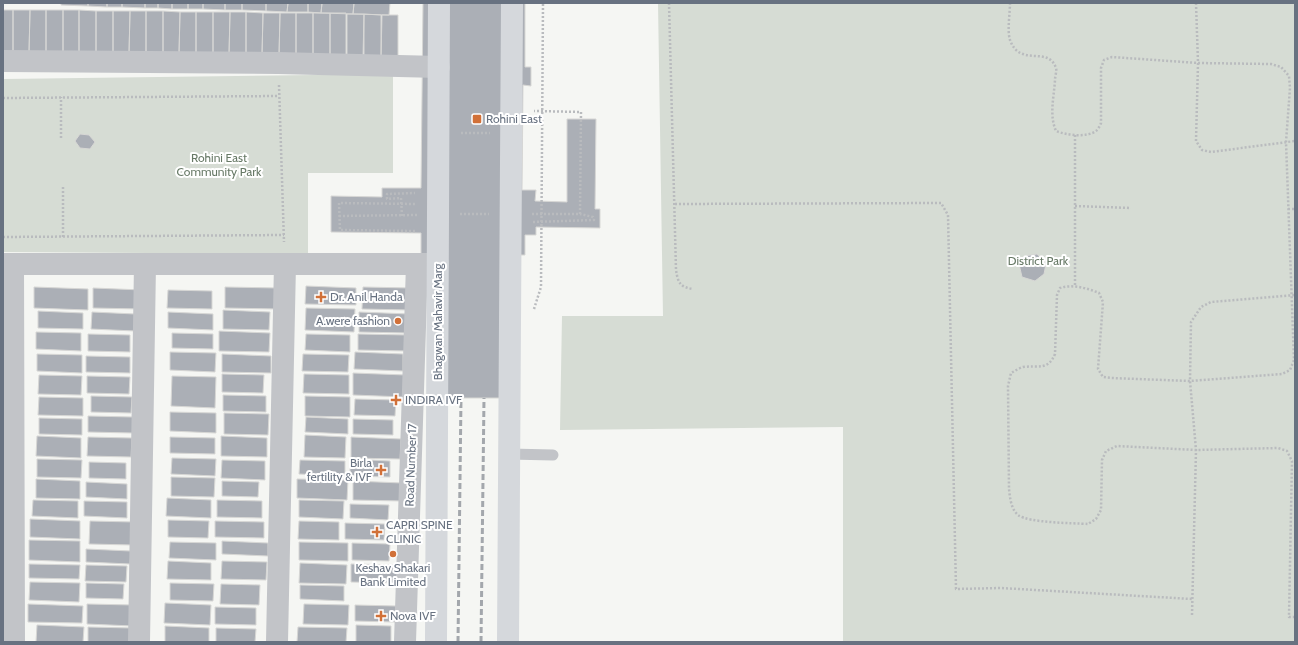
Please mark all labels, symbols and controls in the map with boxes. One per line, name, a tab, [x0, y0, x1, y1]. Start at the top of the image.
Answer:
place label: Rohini East	[486, 111, 542, 126]
marker: Rohini East	[471, 113, 483, 125]
park label: Rohini East Community Park	[177, 150, 262, 179]
park label: District Park	[1008, 253, 1069, 268]
street label: Bhagwan Mahavir Marg	[430, 263, 445, 380]
place label: Dr. Anil Handa	[330, 289, 403, 304]
marker: Dr. Anil Handa	[315, 291, 327, 303]
place label: A.were fashion	[316, 313, 390, 328]
marker: A.were fashion	[393, 316, 403, 326]
place label: INDIRA IVF	[405, 392, 463, 407]
marker: INDIRA IVF	[390, 394, 402, 406]
street label: Road Number 17	[402, 423, 419, 507]
place label: Birla fertility & IVF	[307, 455, 373, 484]
marker: Birla fertility & IVF	[375, 464, 387, 476]
place label: CAPRI SPINE CLINIC	[386, 517, 453, 546]
marker: CAPRI SPINE CLINIC	[371, 526, 383, 538]
marker: Keshav Shakari Bank Limited	[388, 549, 398, 559]
place label: Keshav Shakari Bank Limited	[356, 560, 430, 589]
place label: Nova IVF	[390, 608, 436, 623]
marker: Nova IVF	[375, 610, 387, 622]

